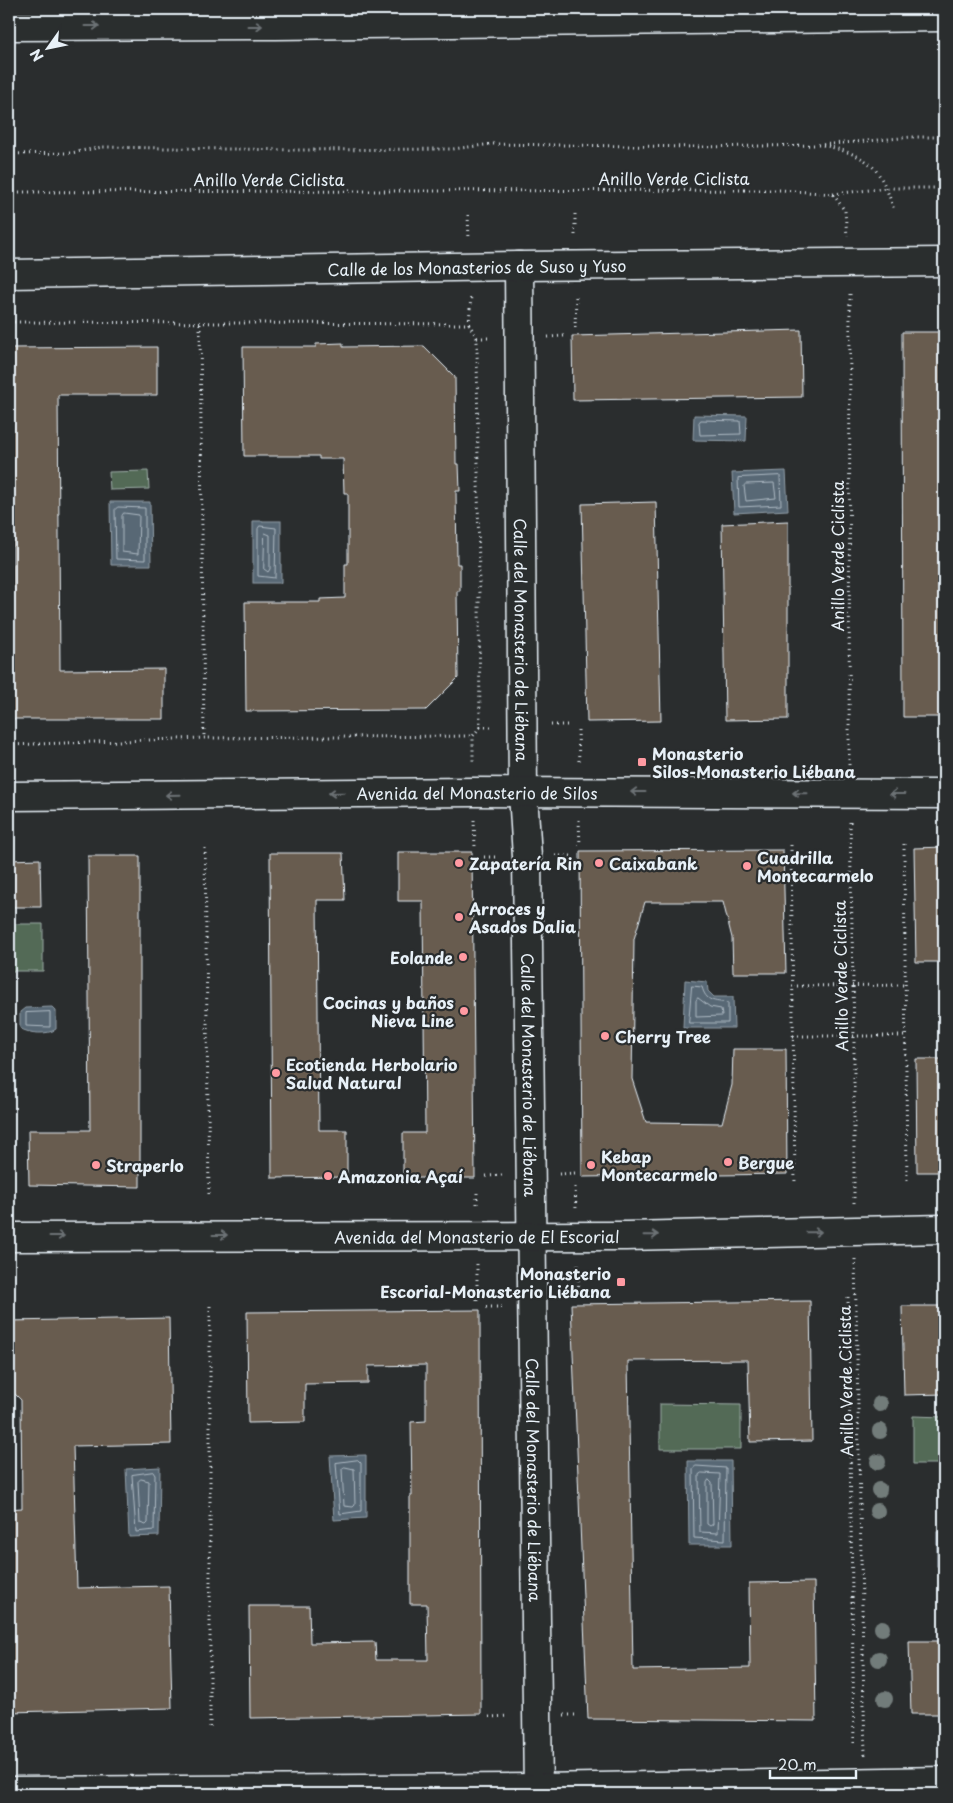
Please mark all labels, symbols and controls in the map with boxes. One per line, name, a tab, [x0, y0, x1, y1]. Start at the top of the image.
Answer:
one-way arrow	[84, 21, 100, 31]
one-way arrow	[246, 21, 263, 31]
north arrow	[22, 22, 72, 72]
text: N	[25, 45, 49, 66]
street label: Anillo Verde Ciclista	[598, 166, 750, 190]
street label: Anillo Verde Ciclista	[193, 167, 345, 191]
street label: Calle de los Monasterios de Suso y Yuso	[327, 253, 627, 281]
street label: Anillo Verde Ciclista	[825, 480, 849, 632]
street label: Calle del Monasterio de Liébana	[509, 518, 535, 762]
place label: Monasterio Silos-Monasterio Liébana	[652, 741, 856, 783]
marker: Monasterio Silos-Monasterio Liébana	[636, 756, 648, 768]
street label: Avenida del Monasterio de Silos	[356, 780, 598, 805]
one-way arrow	[630, 787, 646, 797]
one-way arrow	[328, 788, 344, 798]
one-way arrow	[793, 788, 809, 798]
one-way arrow	[889, 789, 905, 799]
one-way arrow	[165, 790, 182, 800]
place label: Cuadrilla Montecarmelo	[757, 845, 873, 887]
place label: Zapatería Rin	[469, 851, 582, 875]
place label: Caixabank	[609, 851, 698, 875]
marker: Zapatería Rin	[453, 857, 465, 869]
marker: Caixabank	[593, 857, 605, 869]
marker: Cuadrilla Montecarmelo	[741, 860, 753, 872]
place label: Arroces y Asados Dalia	[468, 896, 576, 938]
street label: Anillo Verde Ciclista	[827, 900, 853, 1052]
marker: Arroces y Asados Dalia	[453, 911, 465, 923]
place label: Eolande	[390, 945, 453, 969]
marker: Eolande	[457, 951, 469, 963]
street label: Calle del Monasterio de Liébana	[516, 953, 543, 1197]
place label: Cocinas y baños Nieva Line	[323, 990, 454, 1032]
marker: Cocinas y baños Nieva Line	[458, 1005, 470, 1017]
place label: Cherry Tree	[615, 1024, 711, 1048]
marker: Cherry Tree	[599, 1030, 611, 1042]
place label: Ecotienda Herbolario Salud Natural	[286, 1052, 457, 1094]
marker: Ecotienda Herbolario Salud Natural	[270, 1067, 282, 1079]
place label: Kebap Montecarmelo	[601, 1144, 717, 1186]
place label: Bergue	[738, 1150, 794, 1174]
place label: Straperlo	[106, 1153, 184, 1177]
marker: Bergue	[722, 1156, 734, 1168]
marker: Straperlo	[90, 1159, 102, 1171]
marker: Kebap Montecarmelo	[585, 1159, 597, 1171]
place label: Amazonia Açaí	[338, 1164, 463, 1188]
marker: Amazonia Açaí	[322, 1170, 334, 1182]
street label: Avenida del Monasterio de El Escorial	[334, 1224, 620, 1248]
one-way arrow	[805, 1227, 821, 1237]
one-way arrow	[212, 1230, 228, 1240]
one-way arrow	[642, 1230, 659, 1240]
one-way arrow	[49, 1231, 65, 1241]
place label: Monasterio Escorial-Monasterio Liébana	[380, 1261, 611, 1303]
marker: Monasterio Escorial-Monasterio Liébana	[615, 1276, 627, 1288]
street label: Anillo Verde Ciclista	[832, 1305, 858, 1457]
street label: Calle del Monasterio de Liébana	[521, 1358, 548, 1602]
scale bar	[770, 1748, 857, 1780]
text: 20 m	[778, 1752, 817, 1775]

